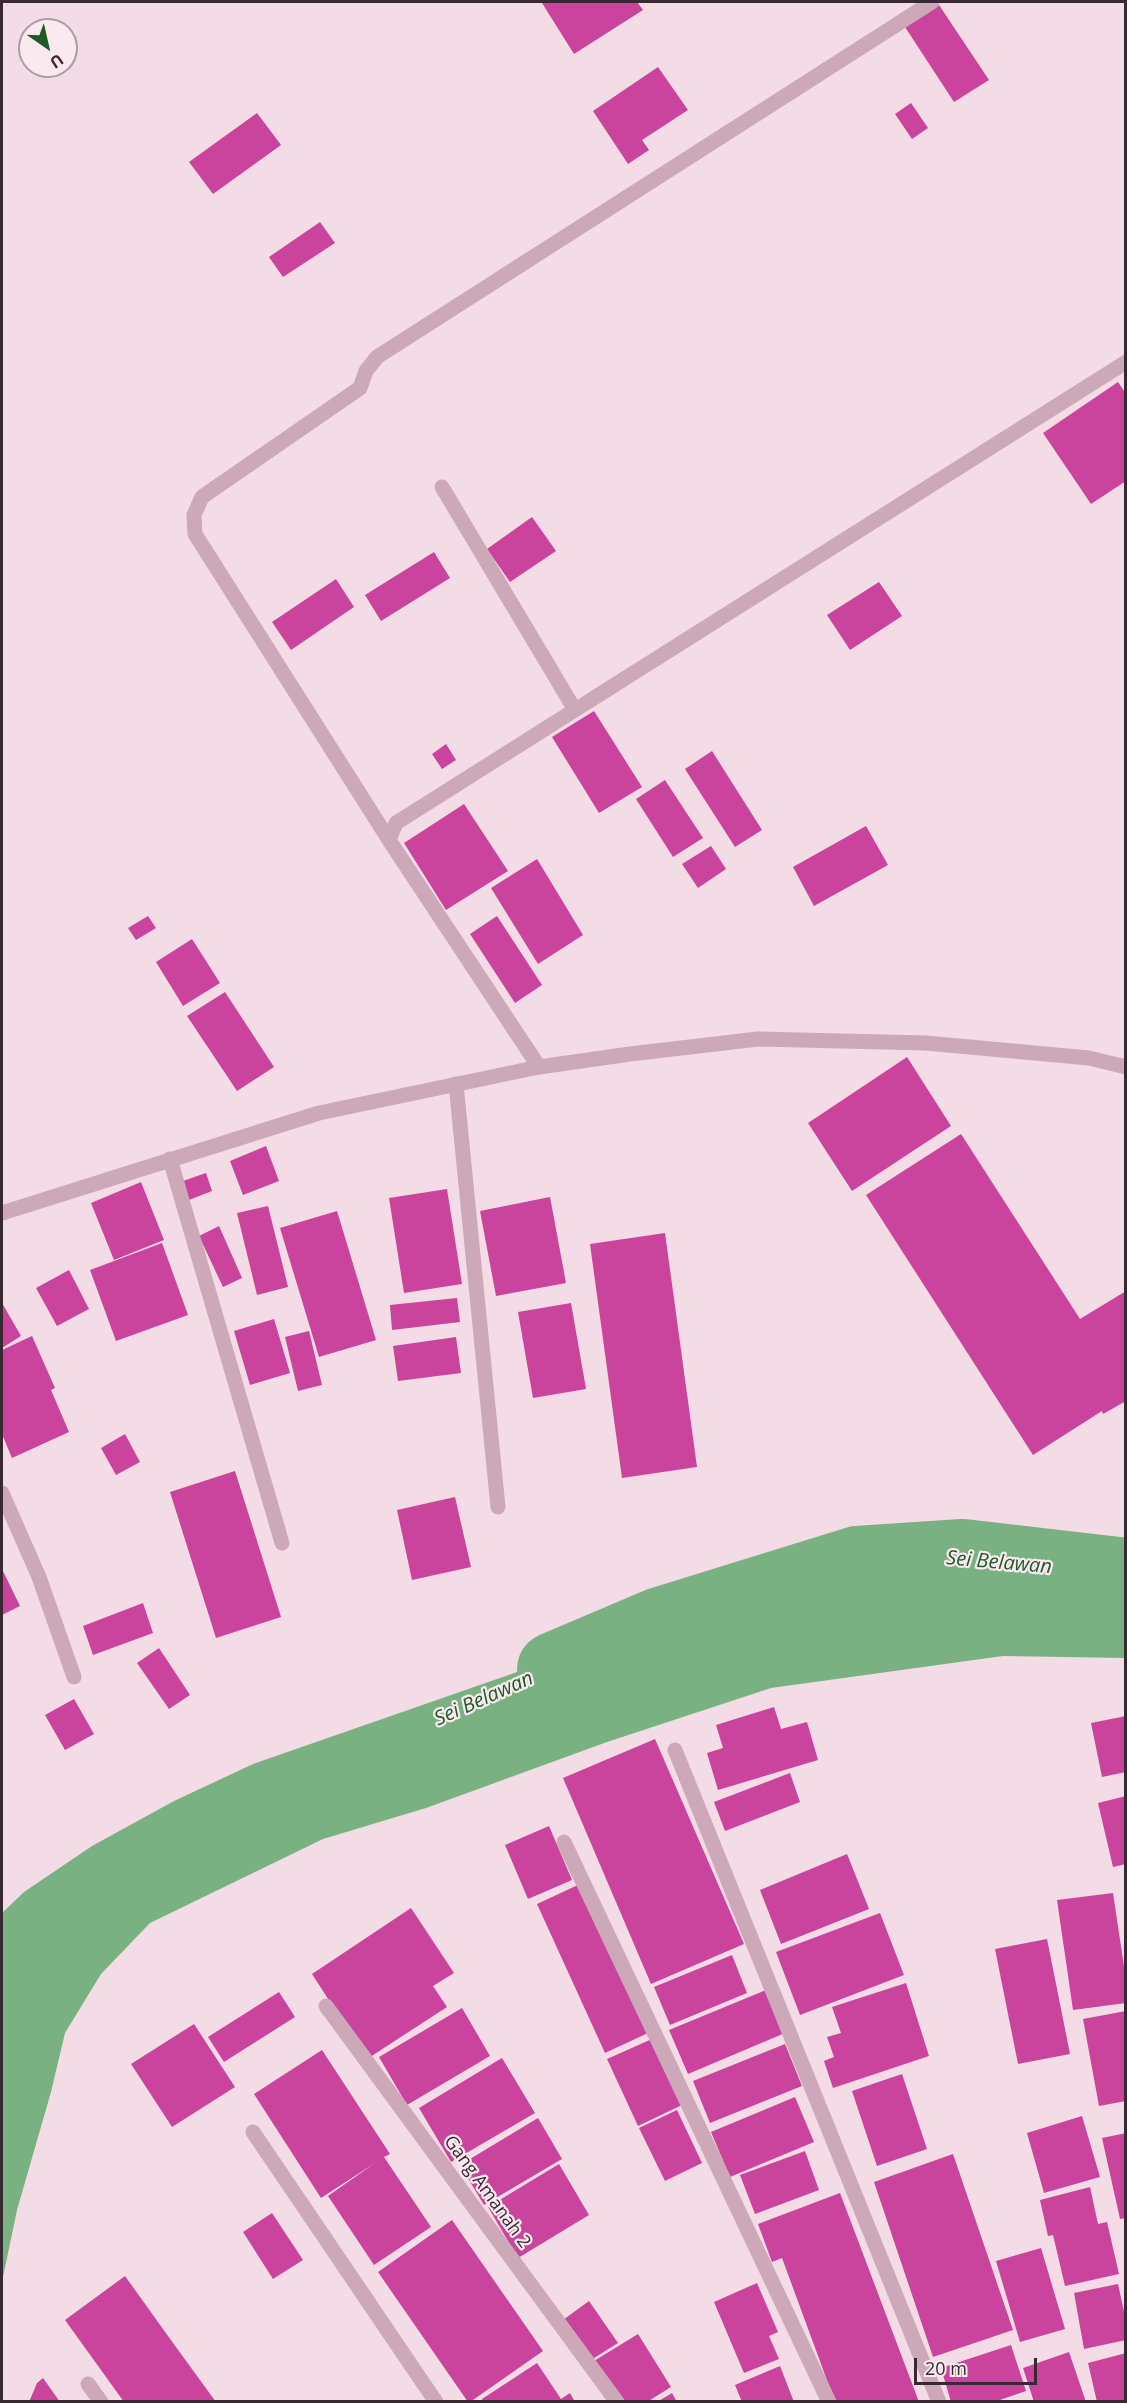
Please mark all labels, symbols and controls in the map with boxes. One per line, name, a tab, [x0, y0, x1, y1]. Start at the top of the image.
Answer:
north arrow	[18, 18, 78, 78]
text: U	[46, 49, 68, 74]
water label: Sei Belawan	[945, 1546, 1053, 1580]
water label: Sei Belawan	[431, 1667, 537, 1731]
street label: Gang Amanah 2	[439, 2132, 535, 2252]
scale bar	[917, 2346, 1040, 2384]
text: 20 m	[925, 2356, 967, 2380]

